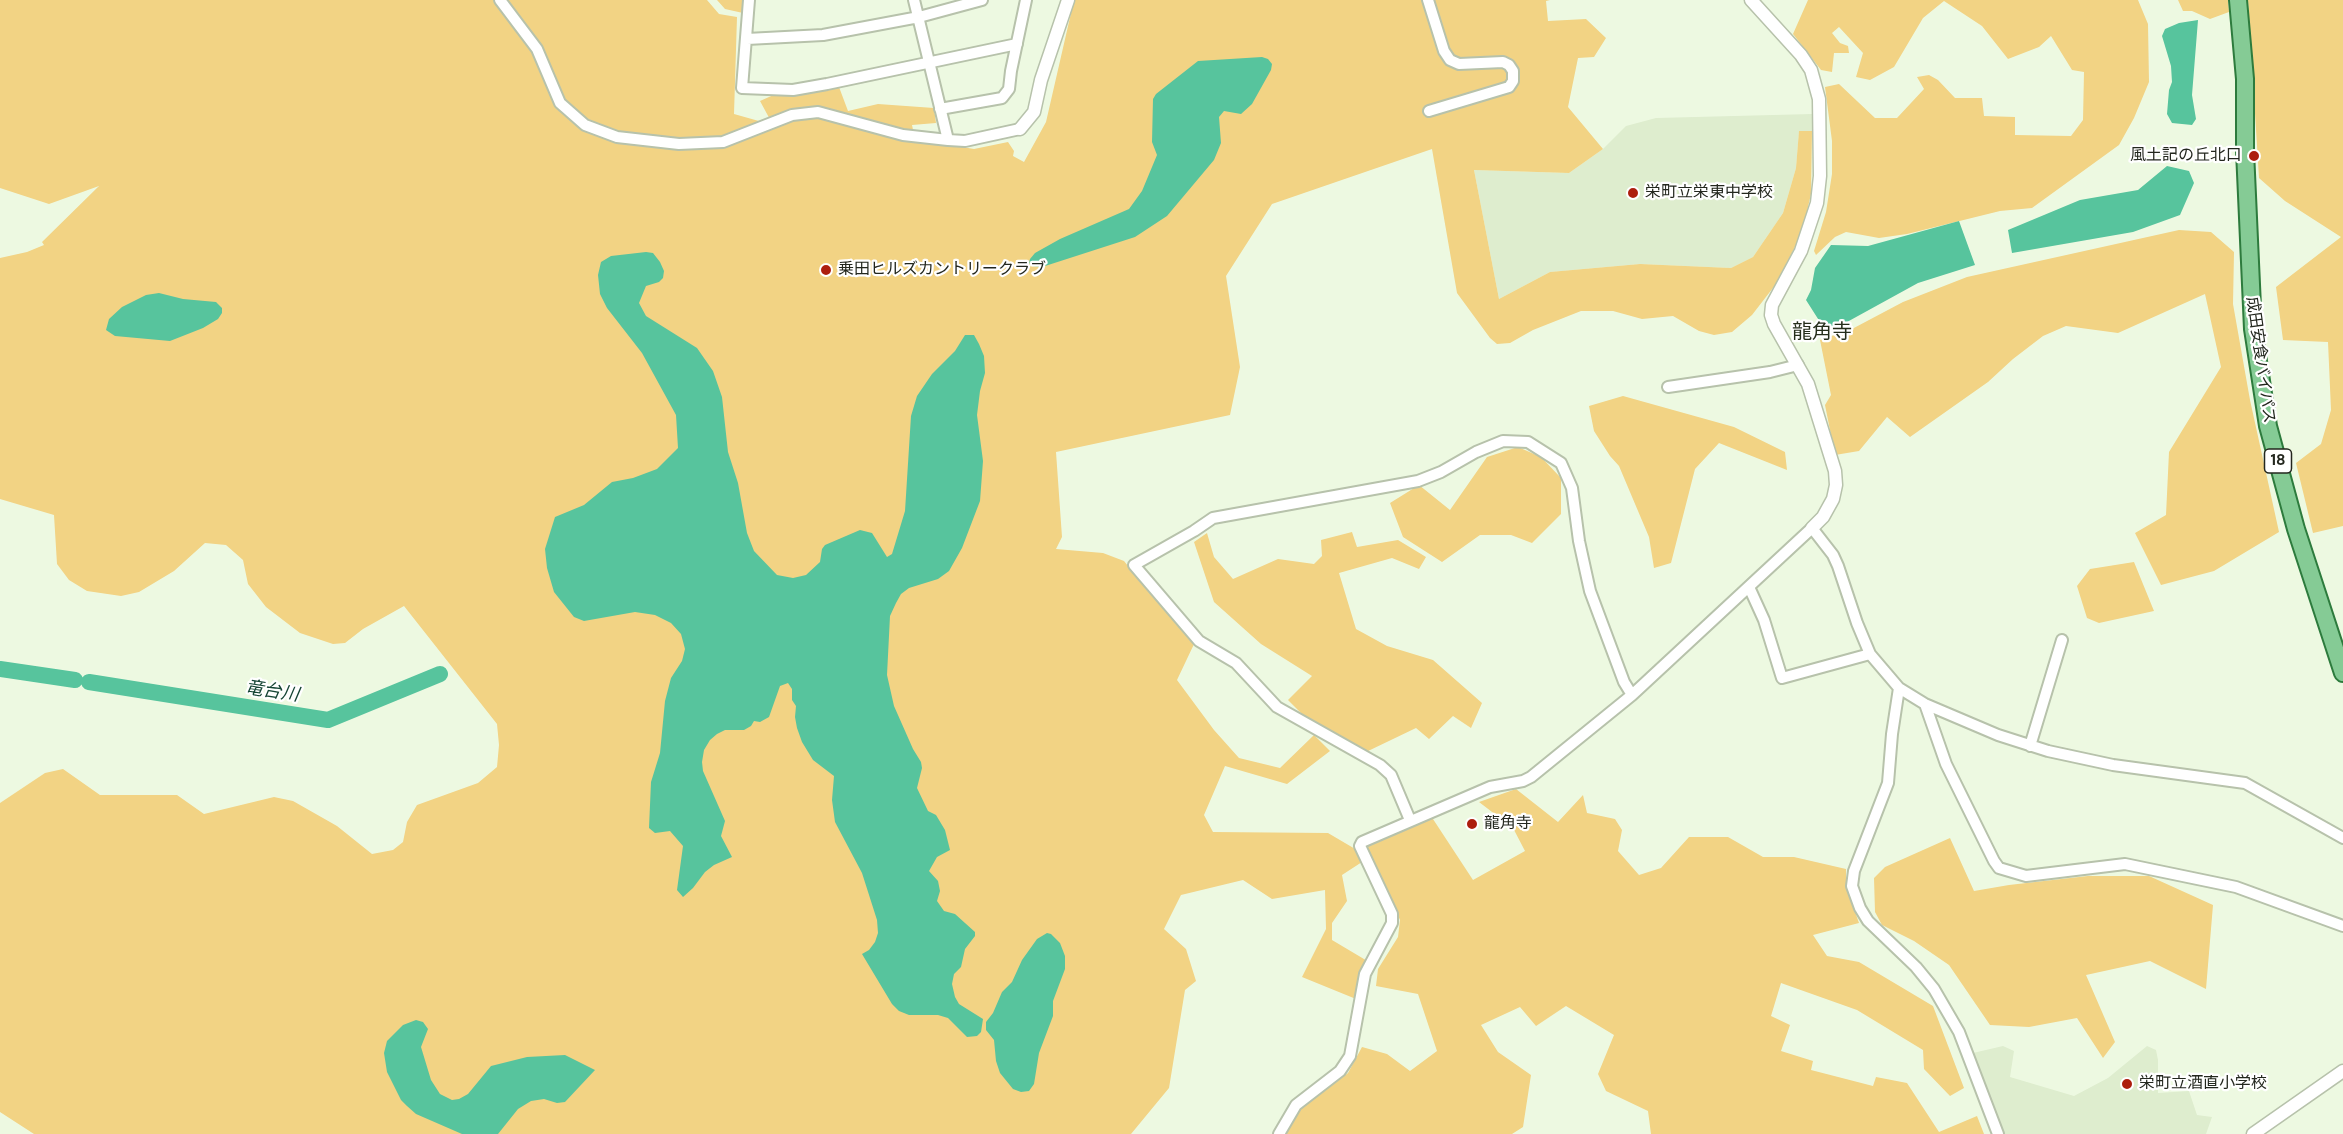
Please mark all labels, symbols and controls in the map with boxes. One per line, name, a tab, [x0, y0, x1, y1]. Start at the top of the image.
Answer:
place label: 風土記の丘北口	[2130, 146, 2242, 166]
marker: 風土記の丘北口	[2247, 149, 2261, 163]
place label: 栄町立栄東中学校	[1645, 183, 1773, 203]
marker: 栄町立栄東中学校	[1626, 186, 1640, 200]
place label: 乗田ヒルズカントリークラブ	[838, 260, 1046, 280]
marker: 乗田ヒルズカントリークラブ	[819, 263, 833, 277]
street label: 成田安食バイパス	[2242, 295, 2278, 425]
district label: 龍角寺	[1792, 321, 1852, 345]
road number: 18	[2264, 449, 2292, 473]
water label: 竜台川	[244, 677, 300, 707]
place label: 龍角寺	[1484, 814, 1532, 834]
marker: 龍角寺	[1465, 817, 1479, 831]
place label: 栄町立酒直小学校	[2139, 1074, 2267, 1094]
marker: 栄町立酒直小学校	[2120, 1077, 2134, 1091]

